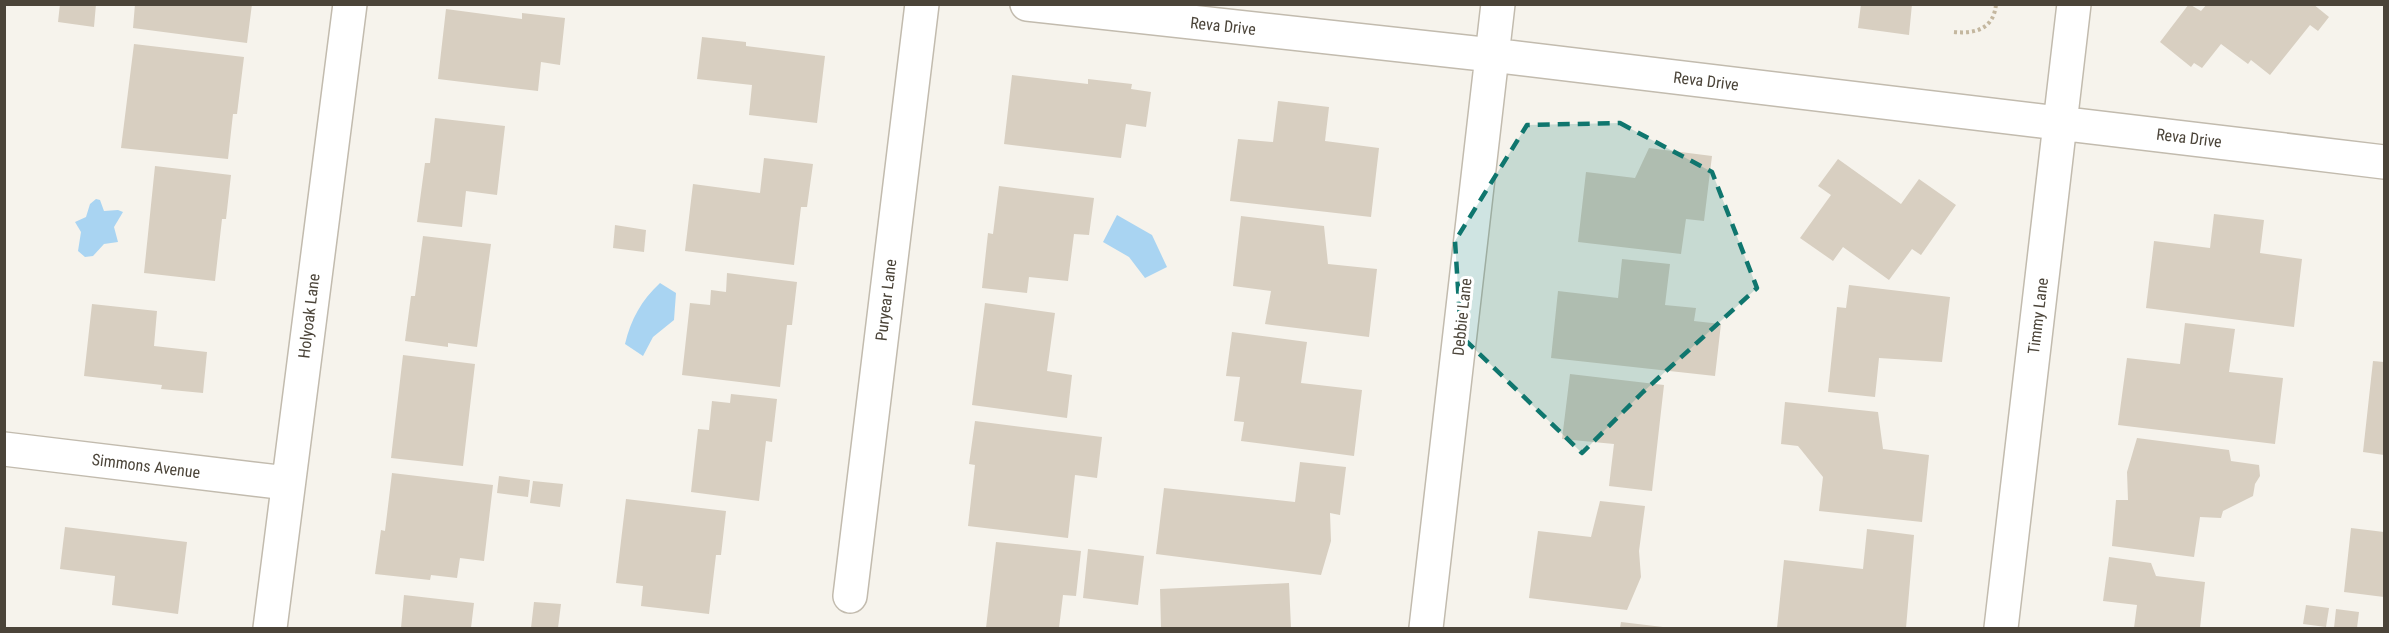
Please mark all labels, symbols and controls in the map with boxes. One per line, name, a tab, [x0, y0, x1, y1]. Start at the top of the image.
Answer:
street label: Reva Drive	[1189, 13, 1257, 39]
street label: Reva Drive	[1672, 68, 1740, 94]
street label: Reva Drive	[2155, 125, 2223, 151]
street label: Puryear Lane	[872, 258, 900, 342]
street label: Holyoak Lane	[294, 273, 324, 359]
street label: Debbie Lane	[1448, 277, 1476, 357]
street label: Timmy Lane	[2024, 277, 2052, 355]
street label: Simmons Avenue	[91, 450, 201, 482]

